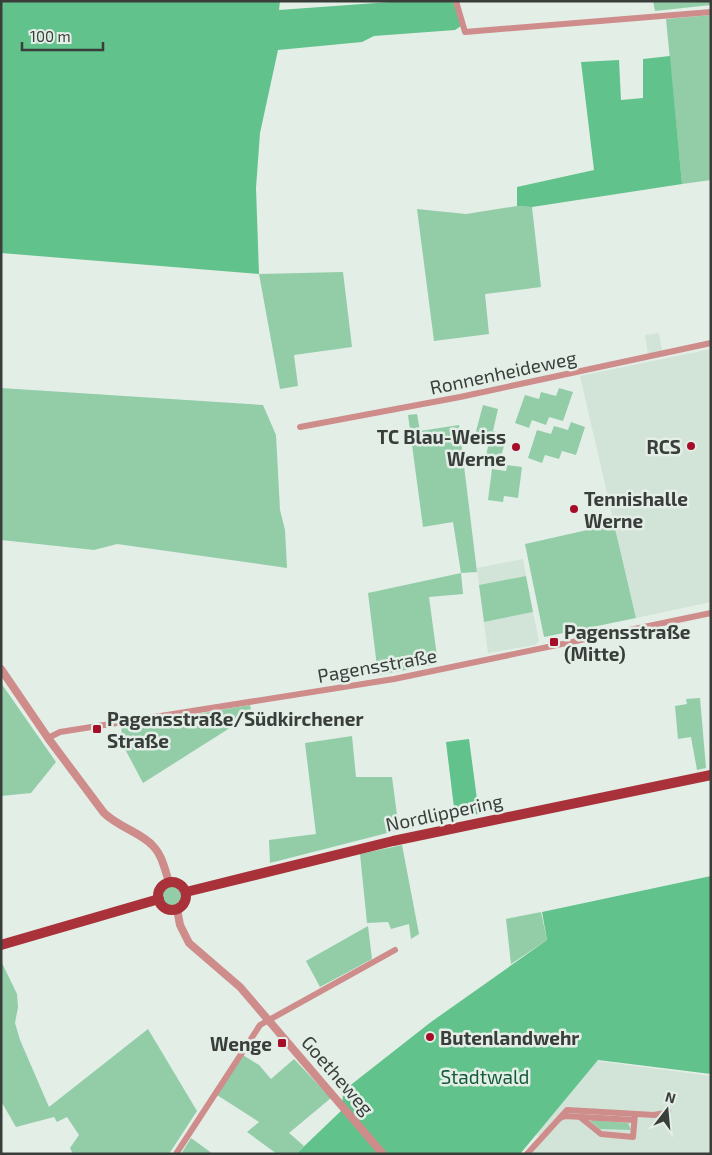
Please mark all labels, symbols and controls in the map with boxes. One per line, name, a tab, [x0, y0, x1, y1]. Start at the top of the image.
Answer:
scale bar	[22, 20, 104, 52]
text: 100 m	[30, 27, 71, 45]
street label: Ronnenheideweg	[428, 345, 579, 399]
place label: TC Blau-Weiss Werne	[377, 425, 506, 470]
place label: RCS	[646, 435, 681, 458]
marker: RCS	[685, 440, 697, 452]
marker: TC Blau-Weiss Werne	[510, 441, 522, 453]
place label: Tennishalle Werne	[584, 487, 688, 532]
marker: Tennishalle Werne	[568, 503, 580, 515]
place label: Pagensstraße (Mitte)	[564, 620, 691, 665]
marker: Pagensstraße (Mitte)	[548, 636, 560, 648]
street label: Pagensstraße	[315, 643, 439, 687]
place label: Pagensstraße/Südkirchener Straße	[107, 707, 364, 752]
marker: Pagensstraße/Südkirchener Straße	[91, 723, 103, 735]
street label: Nordlippering	[383, 788, 505, 836]
place label: Butenlandwehr	[440, 1026, 579, 1049]
street label: Goetheweg	[297, 1031, 379, 1120]
marker: Butenlandwehr	[424, 1031, 436, 1043]
place label: Wenge	[210, 1032, 272, 1055]
marker: Wenge	[276, 1037, 288, 1049]
park label: Stadtwald	[441, 1065, 529, 1088]
north arrow	[642, 1085, 692, 1135]
text: N	[664, 1087, 678, 1107]

